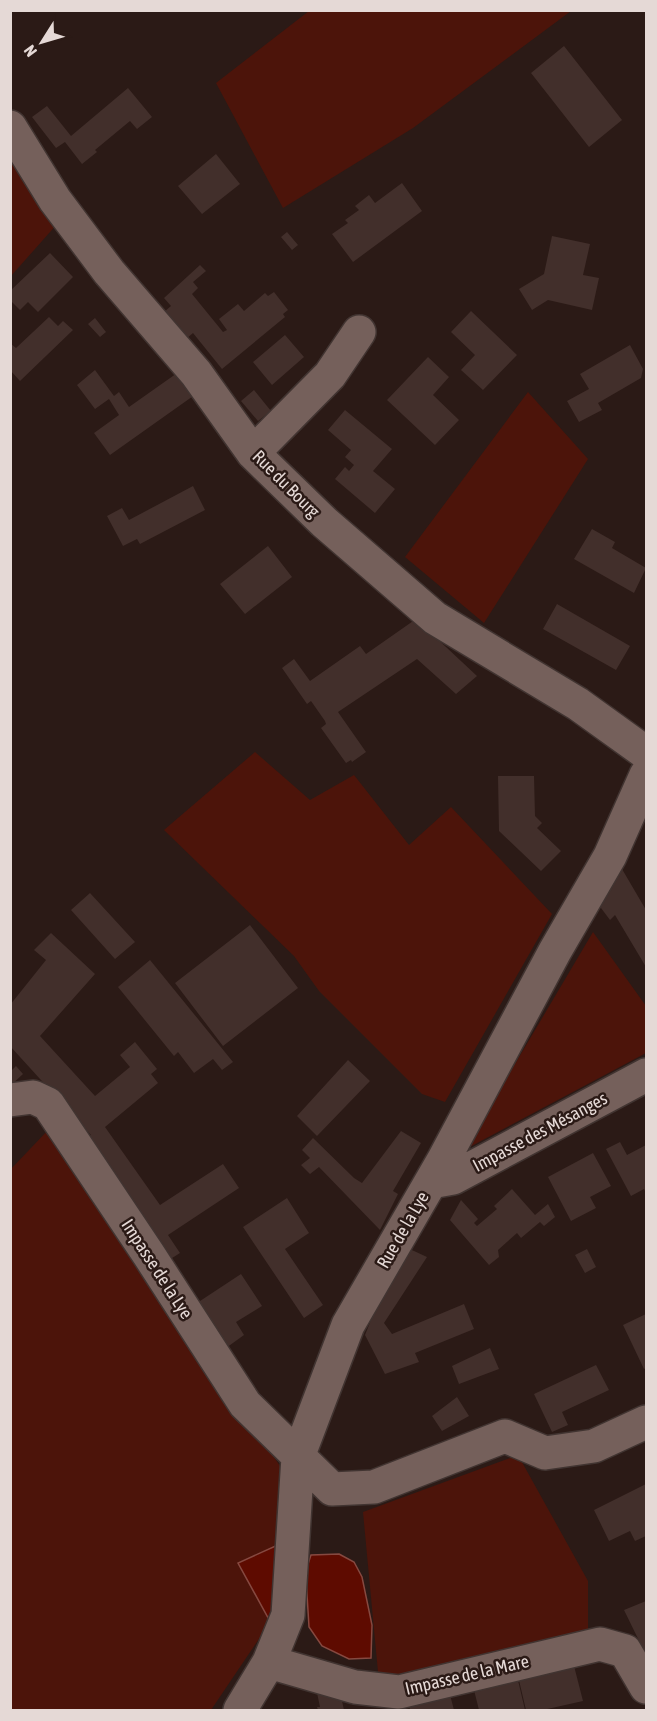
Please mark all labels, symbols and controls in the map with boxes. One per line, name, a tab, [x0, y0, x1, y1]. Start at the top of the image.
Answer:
north arrow	[12, 12, 72, 72]
text: N	[20, 42, 40, 60]
street label: Rue du Bourg	[248, 446, 324, 522]
street label: Impasse des Mésanges	[469, 1087, 610, 1176]
street label: Rue de la Lye	[372, 1188, 433, 1272]
street label: Impasse de la Lye	[117, 1215, 197, 1322]
street label: Impasse de la Mare	[403, 1650, 531, 1699]

